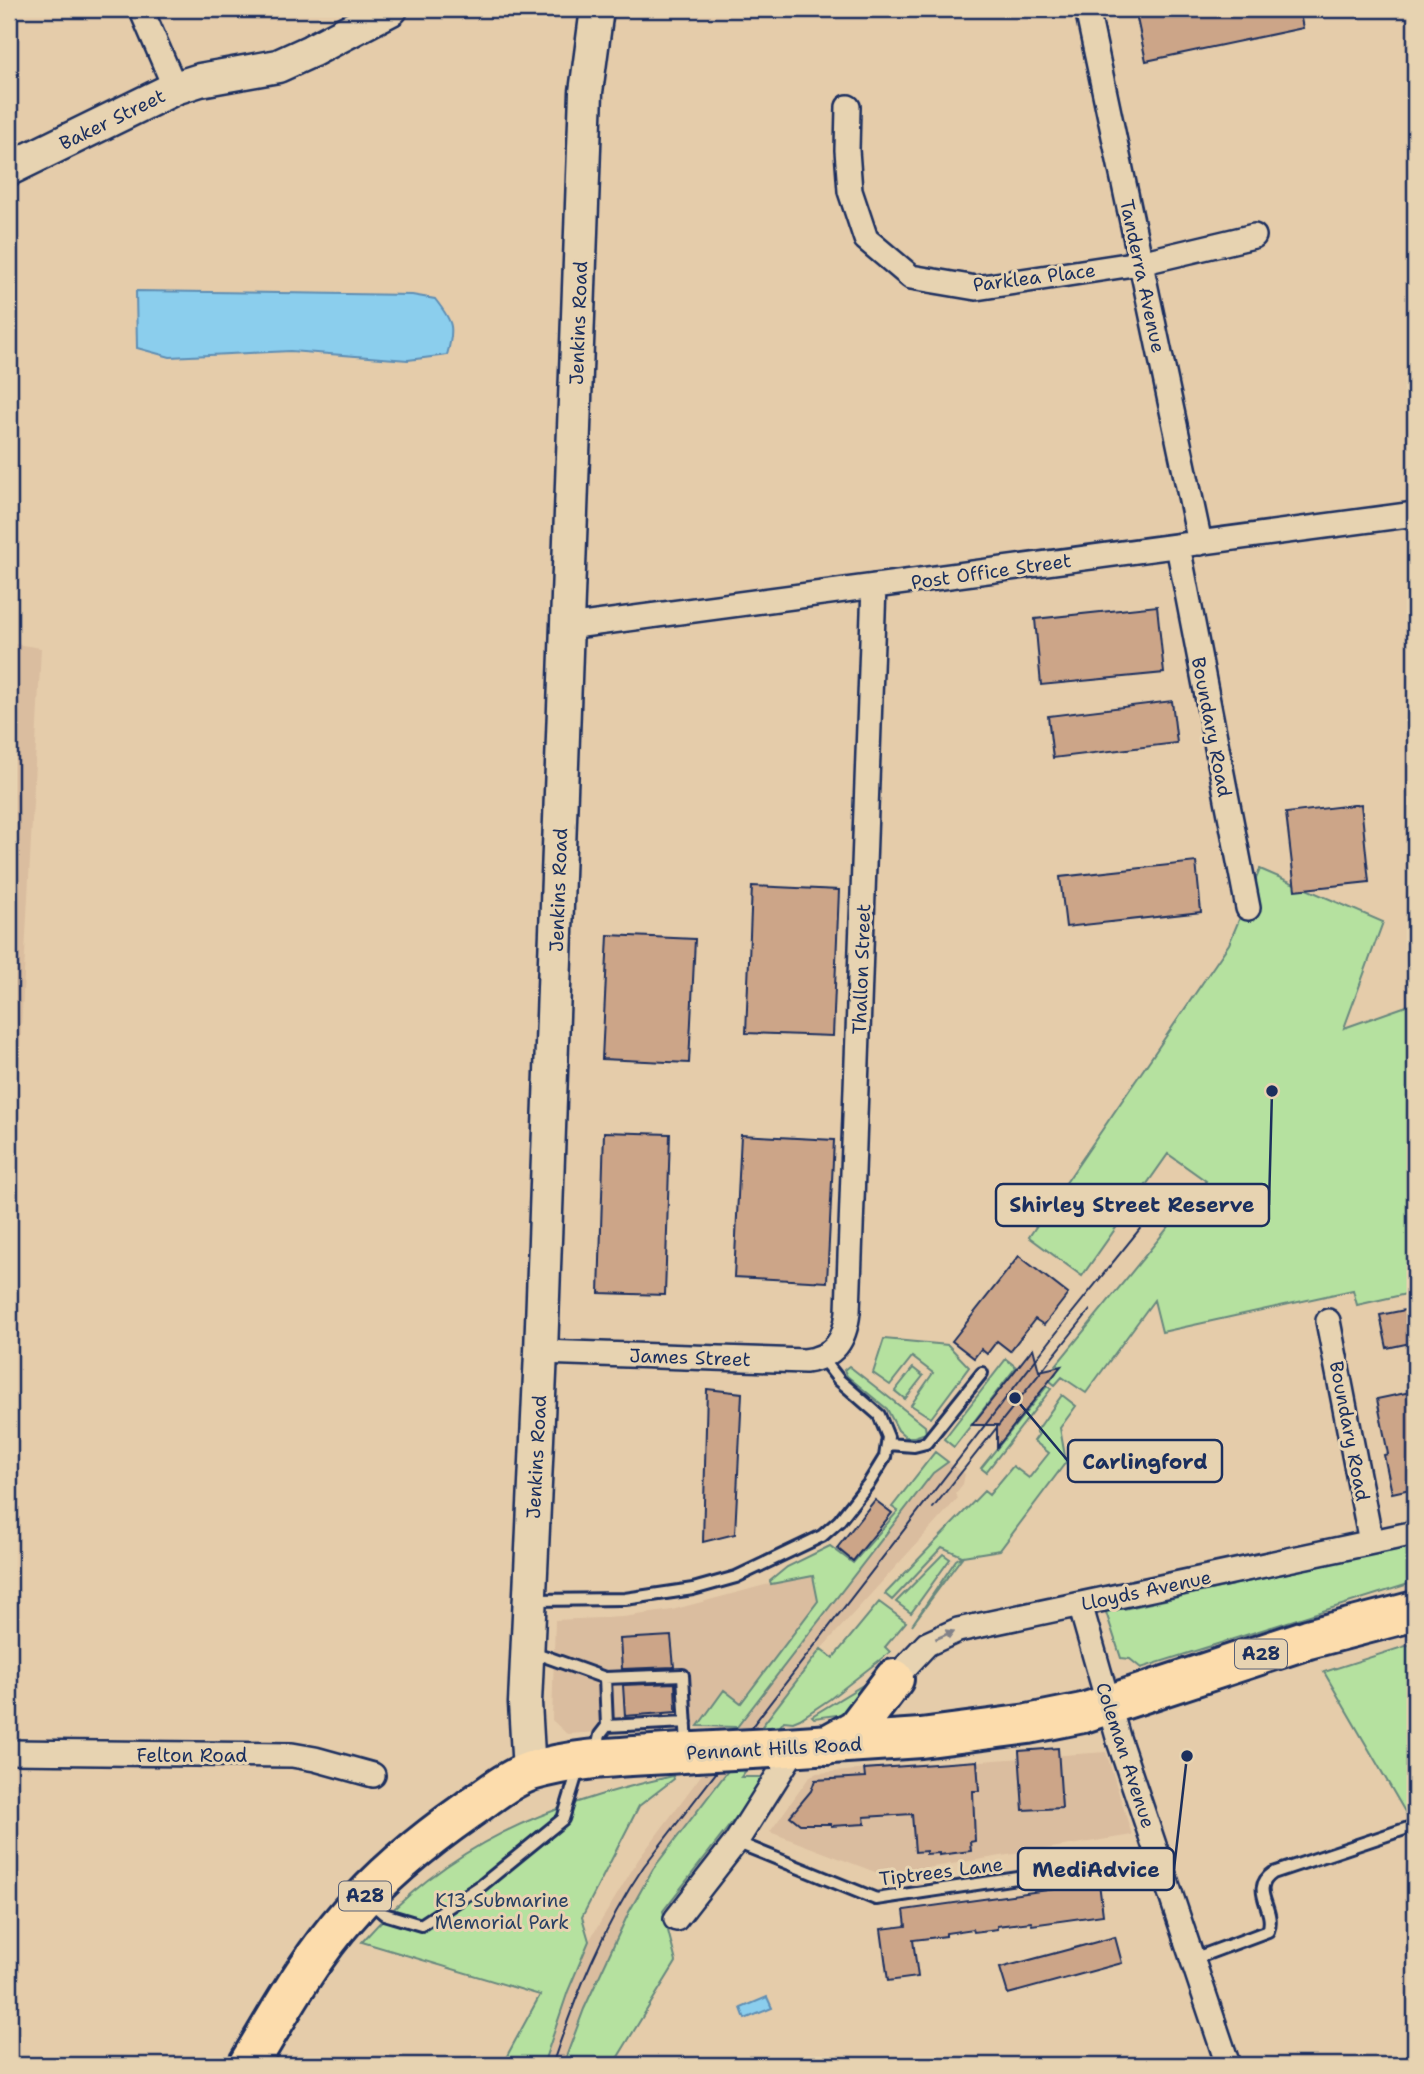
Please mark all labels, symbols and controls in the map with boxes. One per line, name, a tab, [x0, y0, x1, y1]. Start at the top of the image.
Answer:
street label: Baker Street	[55, 83, 169, 156]
street label: Tanderra Avenue	[1114, 197, 1171, 355]
street label: Parklea Place	[971, 258, 1097, 297]
street label: Jenkins Road	[564, 261, 593, 385]
street label: Post Office Street	[909, 548, 1073, 595]
street label: Boundary Road	[1186, 655, 1237, 799]
street label: Jenkins Road	[544, 828, 573, 952]
street label: Thallon Street	[847, 903, 876, 1035]
callout: Shirley Street Reserve	[996, 1184, 1269, 1226]
text: Shirley Street Reserve	[1009, 1191, 1255, 1219]
street label: James Street	[629, 1343, 751, 1372]
street label: Boundary Road	[1324, 1359, 1375, 1503]
street label: Jenkins Road	[521, 1394, 552, 1520]
callout: Carlingford	[1068, 1440, 1222, 1482]
text: Carlingford	[1082, 1448, 1208, 1476]
street label: Lloyds Avenue	[1079, 1564, 1213, 1616]
one-way arrow	[935, 1629, 955, 1641]
road number: A28	[1235, 1639, 1287, 1668]
street label: Coleman Avenue	[1090, 1679, 1161, 1831]
street label: Pennant Hills Road	[685, 1731, 863, 1766]
street label: Felton Road	[137, 1743, 247, 1768]
callout: MediAdvice	[1018, 1848, 1174, 1890]
street label: Tiptrees Lane	[878, 1851, 1004, 1891]
text: MediAdvice	[1032, 1856, 1160, 1884]
road number: A28	[339, 1882, 391, 1910]
park label: K13 Submarine Memorial Park	[435, 1888, 569, 1935]

